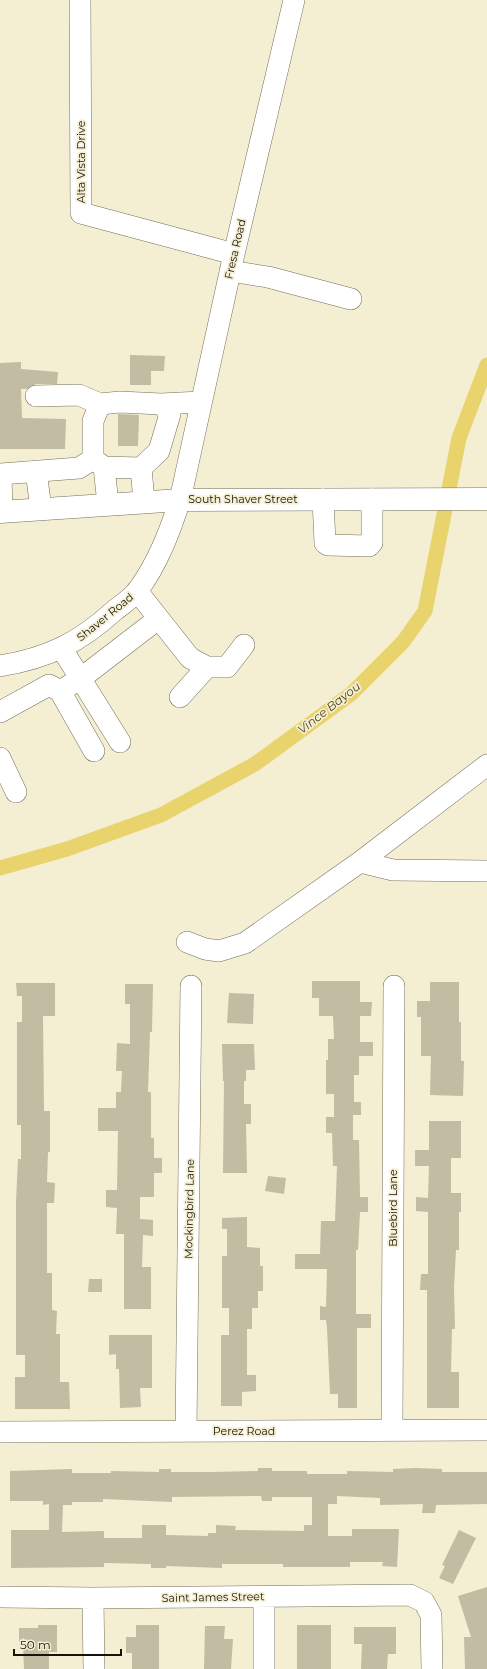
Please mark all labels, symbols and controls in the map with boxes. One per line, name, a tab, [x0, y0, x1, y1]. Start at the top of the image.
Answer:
street label: Alta Vista Drive	[74, 120, 88, 203]
street label: Fresa Road	[221, 218, 249, 280]
street label: South Shaver Street	[188, 492, 298, 506]
street label: Shaver Road	[74, 590, 136, 644]
water label: Vince Bayou	[294, 678, 363, 737]
street label: Mockingbird Lane	[181, 1158, 197, 1259]
street label: Bluebird Lane	[386, 1169, 400, 1247]
street label: Perez Road	[213, 1424, 275, 1438]
street label: Saint James Street	[161, 1589, 265, 1605]
scale bar	[14, 1631, 121, 1657]
text: 50 m	[20, 1637, 51, 1652]

